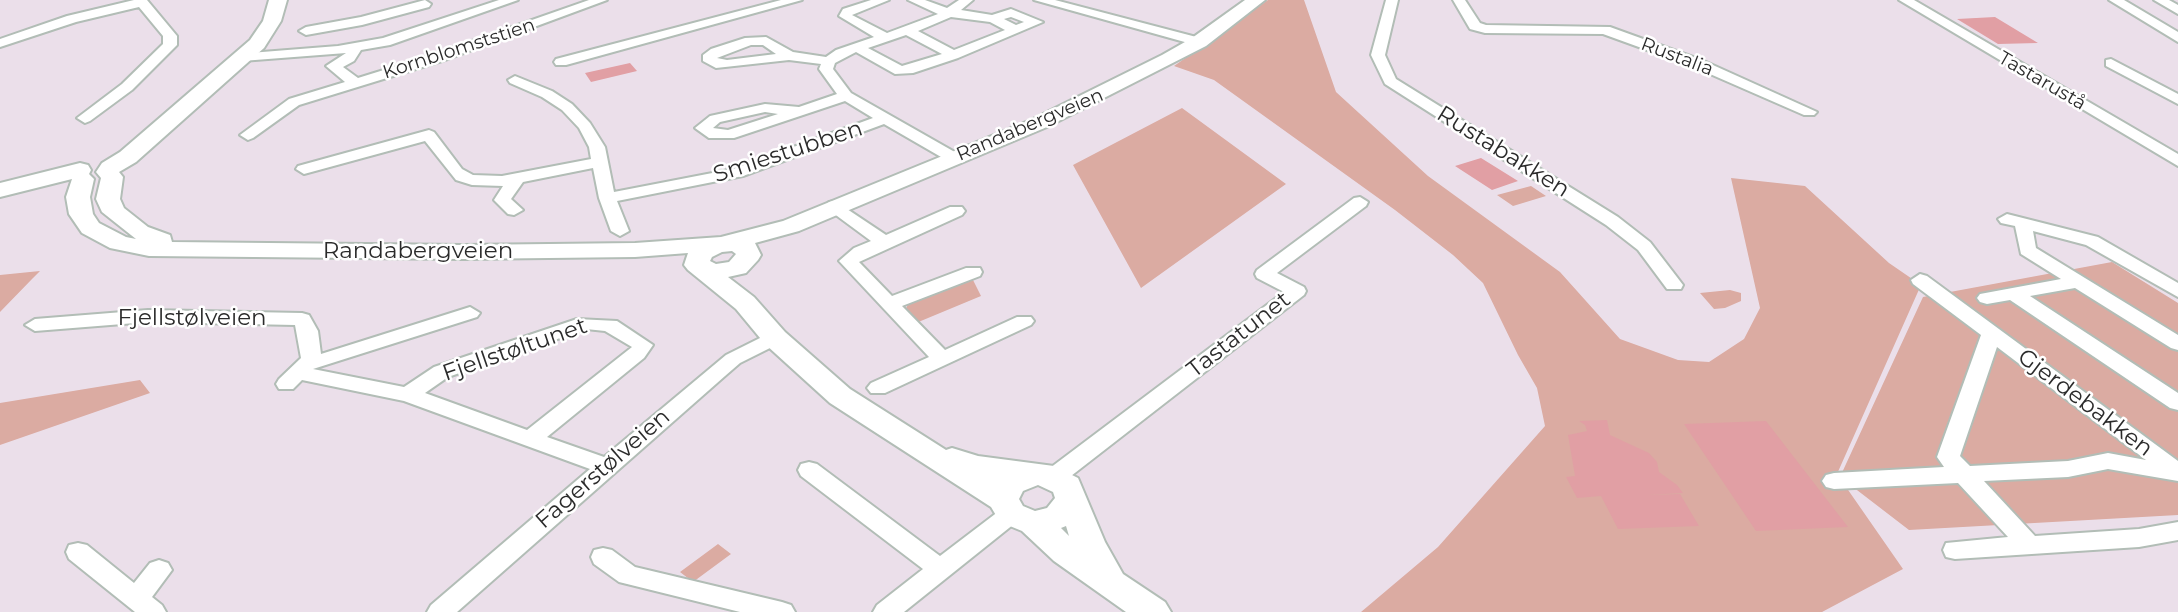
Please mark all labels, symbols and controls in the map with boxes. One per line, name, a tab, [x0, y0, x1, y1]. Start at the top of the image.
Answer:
street label: Kornblomststien	[380, 14, 538, 84]
street label: Rustalia	[1638, 33, 1716, 81]
street label: Tastarustå	[1994, 47, 2090, 115]
street label: Randabergveien	[953, 84, 1107, 166]
street label: Rustabakken	[1432, 100, 1574, 204]
street label: Smiestubben	[710, 115, 866, 189]
street label: Randabergveien	[323, 237, 513, 265]
street label: Tastatunet	[1182, 286, 1296, 384]
street label: Fjellstølveien	[117, 304, 267, 332]
street label: Fjellstøltunet	[439, 312, 591, 388]
street label: Gjerdebakken	[2012, 343, 2158, 463]
street label: Fagerstølveien	[530, 403, 676, 535]

